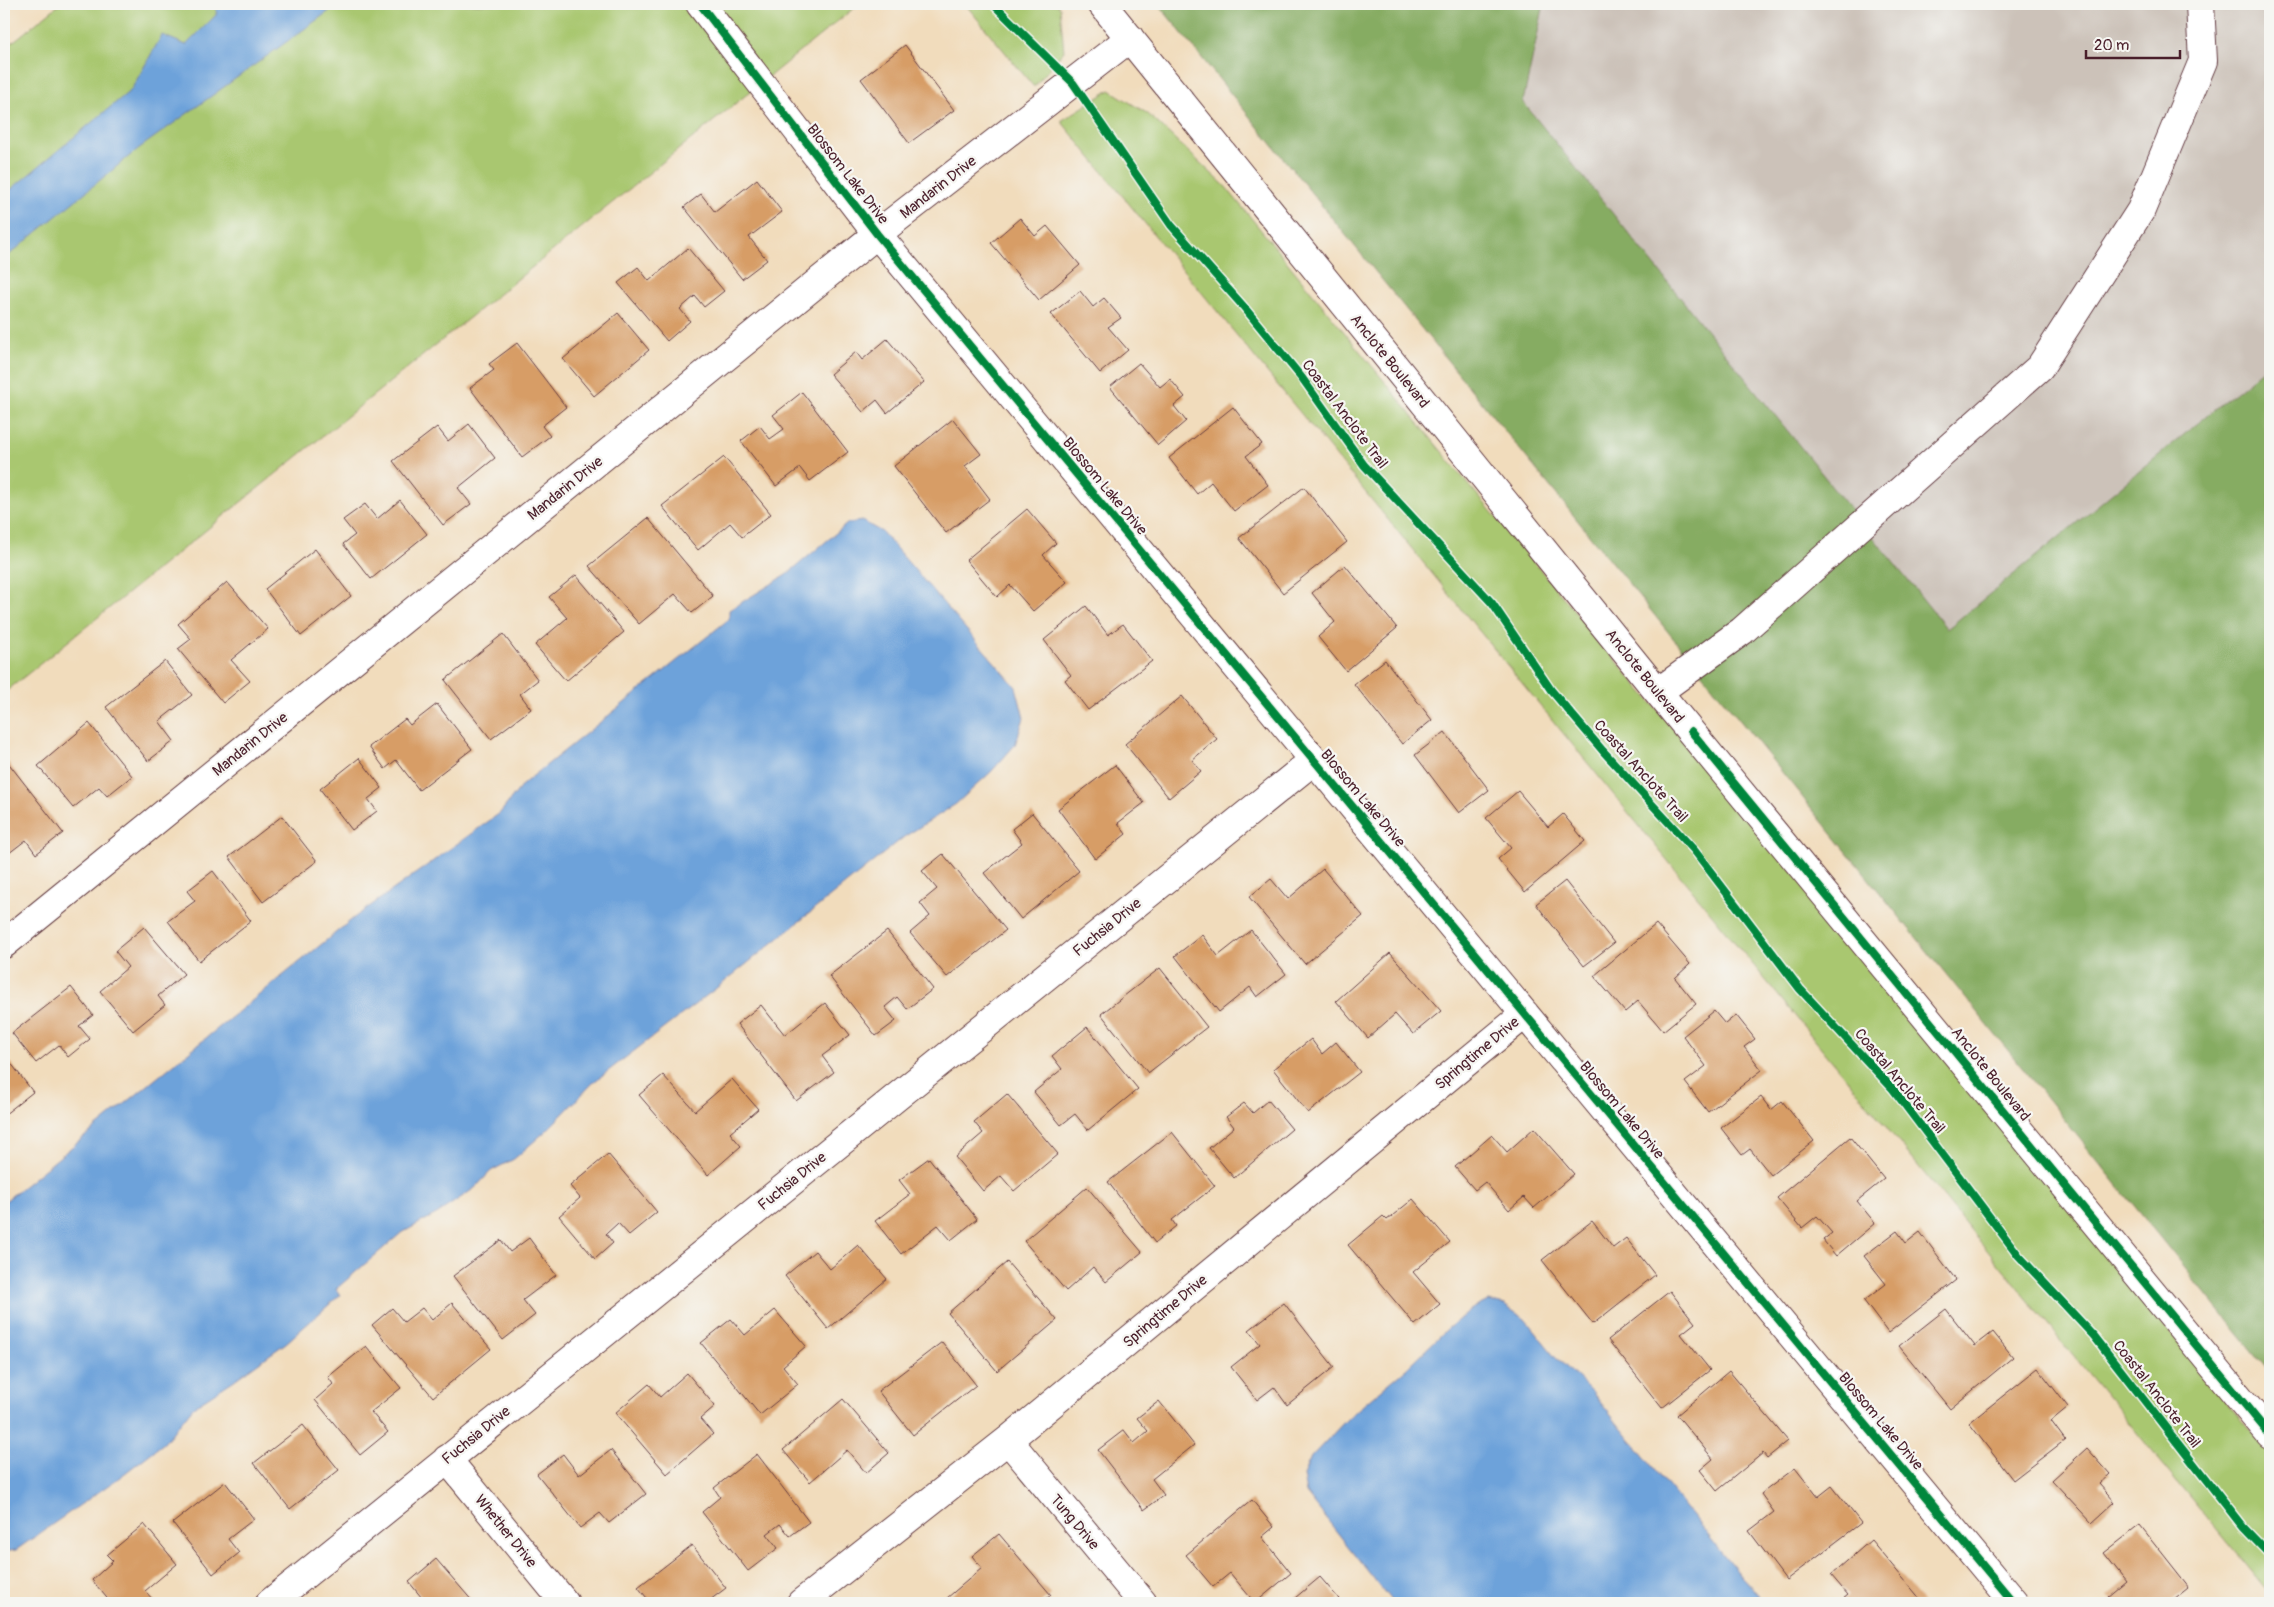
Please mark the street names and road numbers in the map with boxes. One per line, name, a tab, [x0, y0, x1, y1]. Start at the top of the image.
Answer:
street label: Blossom Lake Drive	[803, 120, 893, 229]
street label: Mandarin Drive	[896, 151, 981, 223]
street label: Anclote Boulevard	[1346, 311, 1433, 412]
street label: Coastal Anclote Trail	[1297, 356, 1392, 473]
street label: Blossom Lake Drive	[1058, 433, 1152, 540]
street label: Mandarin Drive	[524, 452, 607, 525]
street label: Anclote Boulevard	[1601, 626, 1688, 727]
street label: Mandarin Drive	[209, 708, 292, 781]
street label: Coastal Anclote Trail	[1590, 716, 1692, 827]
street label: Blossom Lake Drive	[1316, 745, 1410, 852]
street label: Fuchsia Drive	[1069, 894, 1146, 961]
street label: Springtime Drive	[1431, 1012, 1524, 1094]
street label: Anclote Boulevard	[1947, 1024, 2034, 1125]
street label: Coastal Anclote Trail	[1850, 1025, 1949, 1138]
street label: Blossom Lake Drive	[1575, 1057, 1669, 1164]
street label: Fuchsia Drive	[754, 1148, 831, 1215]
street label: Springtime Drive	[1119, 1270, 1212, 1352]
street label: Coastal Anclote Trail	[2109, 1337, 2205, 1452]
street label: Blossom Lake Drive	[1834, 1368, 1928, 1475]
street label: Fuchsia Drive	[438, 1402, 515, 1469]
street label: Whether Drive	[470, 1491, 541, 1572]
street label: Tung Drive	[1046, 1491, 1104, 1554]

